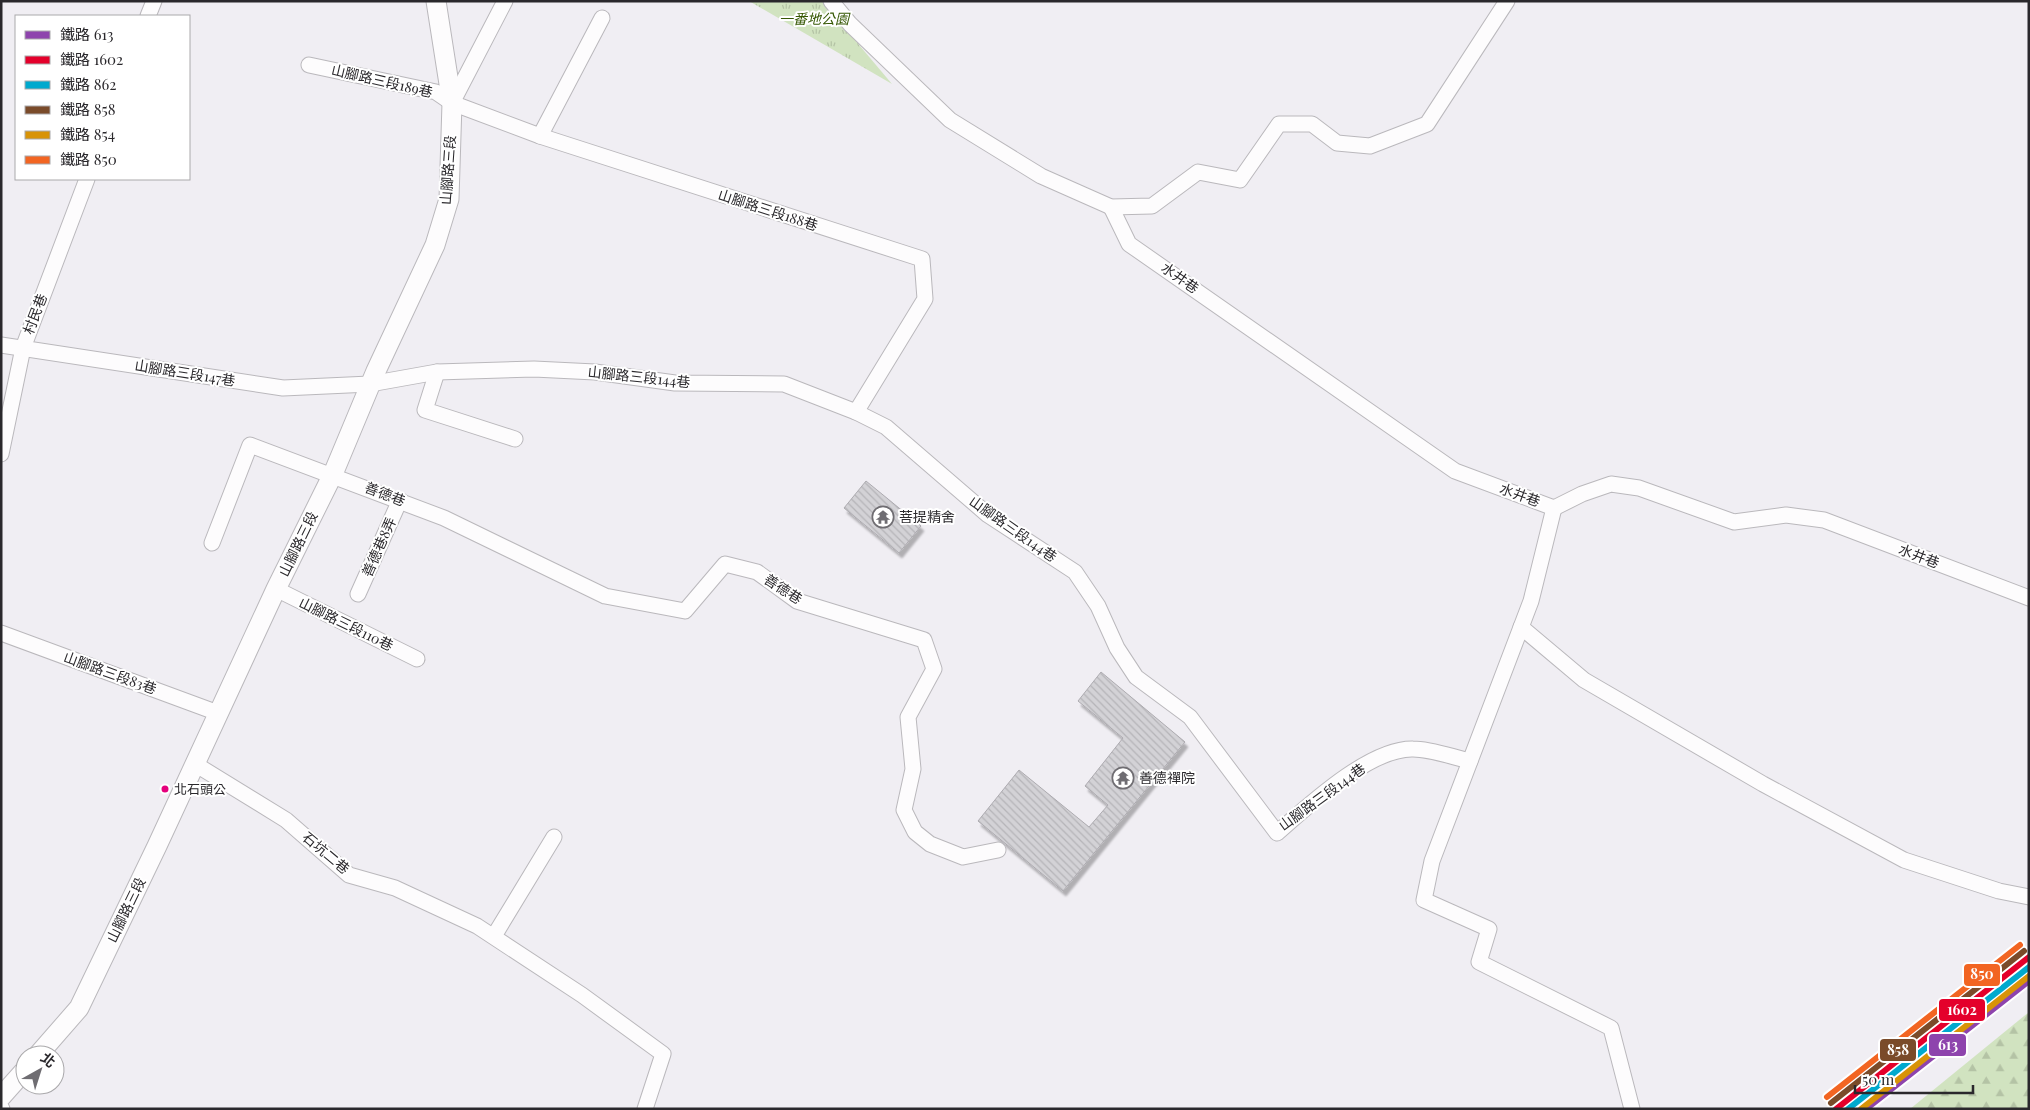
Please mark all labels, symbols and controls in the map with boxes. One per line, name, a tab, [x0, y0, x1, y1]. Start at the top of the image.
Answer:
park label: 一番地公園	[779, 9, 851, 28]
legend	[15, 15, 190, 180]
text: 鐵路 613	[60, 24, 114, 44]
text: 鐵路 1602	[60, 49, 123, 69]
street label: 山腳路三段189巷	[330, 60, 435, 101]
text: 鐵路 862	[60, 74, 116, 94]
text: 鐵路 858	[60, 99, 116, 119]
text: 鐵路 854	[60, 124, 115, 144]
street label: 山腳路三段	[436, 134, 459, 206]
text: 鐵路 850	[60, 149, 117, 169]
street label: 山腳路三段188巷	[716, 184, 820, 235]
street label: 水井巷	[1158, 258, 1203, 297]
street label: 村民巷	[18, 291, 51, 337]
street label: 山腳路三段147巷	[133, 355, 237, 390]
street label: 山腳路三段144巷	[587, 362, 691, 391]
street label: 善德巷	[362, 477, 408, 510]
street label: 水井巷	[1497, 478, 1543, 511]
street label: 山腳路三段144巷	[966, 491, 1061, 566]
temple icon: 菩提精舍	[871, 505, 895, 529]
place label: 菩提精舍	[899, 507, 955, 526]
street label: 山腳路三段	[274, 508, 321, 579]
street label: 善德巷8弄	[357, 514, 400, 580]
street label: 水井巷	[1896, 539, 1942, 572]
street label: 善德巷	[760, 569, 806, 608]
street label: 山腳路三段110巷	[296, 592, 397, 655]
street label: 山腳路三段83巷	[61, 647, 159, 698]
street label: 山腳路三段144巷	[1274, 759, 1369, 835]
temple icon: 善德禪院	[1111, 766, 1135, 790]
place label: 善德禪院	[1139, 768, 1195, 787]
place label: 北石頭公	[174, 780, 226, 797]
marker: 北石頭公	[160, 784, 170, 794]
street label: 石坑二巷	[299, 827, 354, 878]
street label: 山腳路三段	[102, 874, 149, 945]
line badge: 850	[1963, 963, 2001, 987]
text: 850	[1970, 964, 1994, 983]
line badge: 1602	[1938, 998, 1986, 1022]
text: 1602	[1947, 1000, 1977, 1019]
line badge: 613	[1928, 1033, 1967, 1057]
text: 613	[1938, 1035, 1958, 1054]
line badge: 858	[1879, 1038, 1917, 1062]
text: 858	[1887, 1040, 1909, 1059]
north arrow	[15, 1045, 65, 1095]
text: 北	[37, 1048, 60, 1071]
scale bar	[1855, 1062, 1972, 1094]
text: 50 m	[1862, 1069, 1895, 1089]

